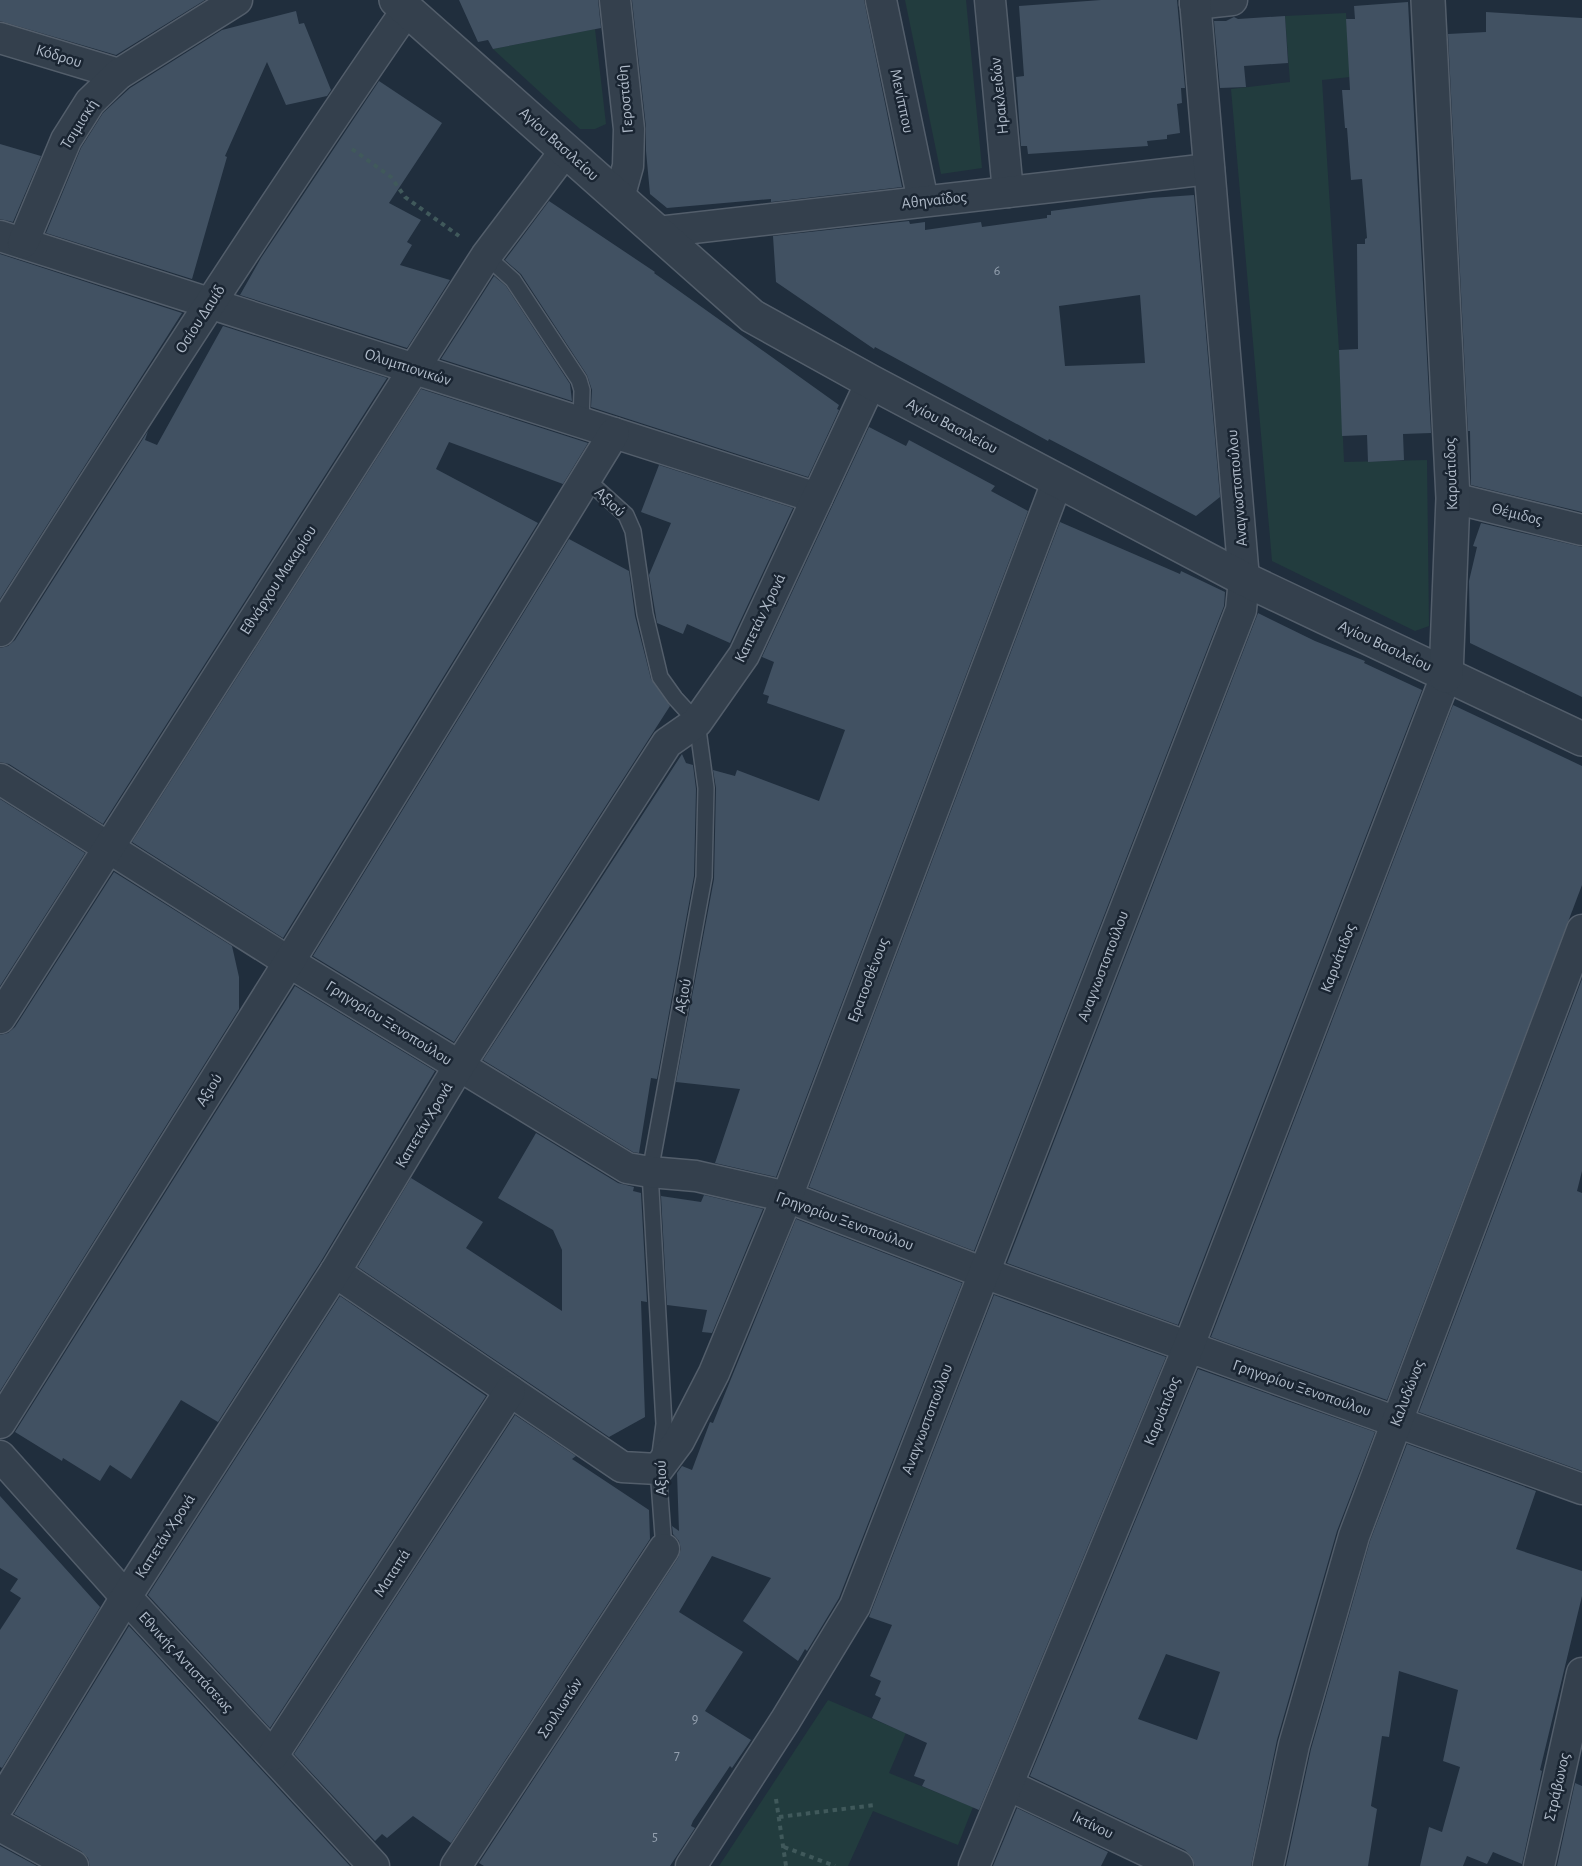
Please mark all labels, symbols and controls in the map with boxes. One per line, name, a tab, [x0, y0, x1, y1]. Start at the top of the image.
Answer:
street label: Κόδρου	[34, 41, 84, 71]
street label: Ηρακλειδών	[987, 57, 1011, 135]
street label: Γεροστάθη	[614, 64, 636, 134]
street label: Μενίππου	[887, 67, 917, 135]
street label: Τσιμισκή	[58, 96, 100, 152]
street label: Αγίου Βασιλείου	[516, 104, 602, 184]
street label: Αθηναΐδος	[901, 189, 967, 212]
house number: 6	[994, 264, 1000, 278]
street label: Οσίου Δαυίδ	[172, 282, 228, 356]
street label: Ολυμπιονικών	[363, 346, 453, 389]
street label: Αγίου Βασιλείου	[904, 395, 1000, 457]
street label: Αναγνωστοπούλου	[1224, 429, 1250, 547]
street label: Καρυάτιδος	[1442, 438, 1461, 510]
street label: Αξιού	[592, 484, 628, 520]
street label: Θέμιδος	[1490, 500, 1544, 529]
street label: Εθνάρχου Μακαρίου	[237, 523, 319, 637]
street label: Καπετάν Χρονά	[732, 571, 788, 665]
street label: Αγίου Βασιλείου	[1336, 617, 1434, 675]
street label: Αναγνωστοπούλου	[1075, 908, 1131, 1024]
street label: Καρυάτιδος	[1318, 921, 1359, 995]
street label: Ερατοσθένους	[845, 936, 892, 1025]
street label: Αξιού	[672, 977, 694, 1015]
street label: Γρηγορίου Ξενοπούλου	[323, 978, 455, 1068]
street label: Αξιού	[193, 1071, 225, 1109]
street label: Καπετάν Χρονά	[392, 1079, 456, 1171]
street label: Γρηγορίου Ξενοπούλου	[774, 1189, 916, 1253]
street label: Γρηγορίου Ξενοπούλου	[1231, 1357, 1373, 1419]
street label: Καλυδώνος	[1387, 1357, 1428, 1429]
street label: Αναγνωστοπούλου	[899, 1361, 955, 1477]
street label: Καρυάτιδος	[1141, 1374, 1184, 1448]
street label: Αξιού	[653, 1460, 669, 1496]
street label: Καπετάν Χρονά	[132, 1491, 198, 1581]
street label: Ματαπά	[371, 1546, 413, 1600]
street label: Εθνικής Αντιστάσεως	[135, 1609, 237, 1716]
street label: Σουλιωτών	[535, 1675, 585, 1741]
house number: 9	[692, 1712, 698, 1726]
house number: 7	[674, 1748, 680, 1762]
street label: Στράβωνος	[1541, 1751, 1574, 1823]
street label: Ικτίνου	[1070, 1808, 1116, 1842]
house number: 5	[652, 1830, 658, 1844]

